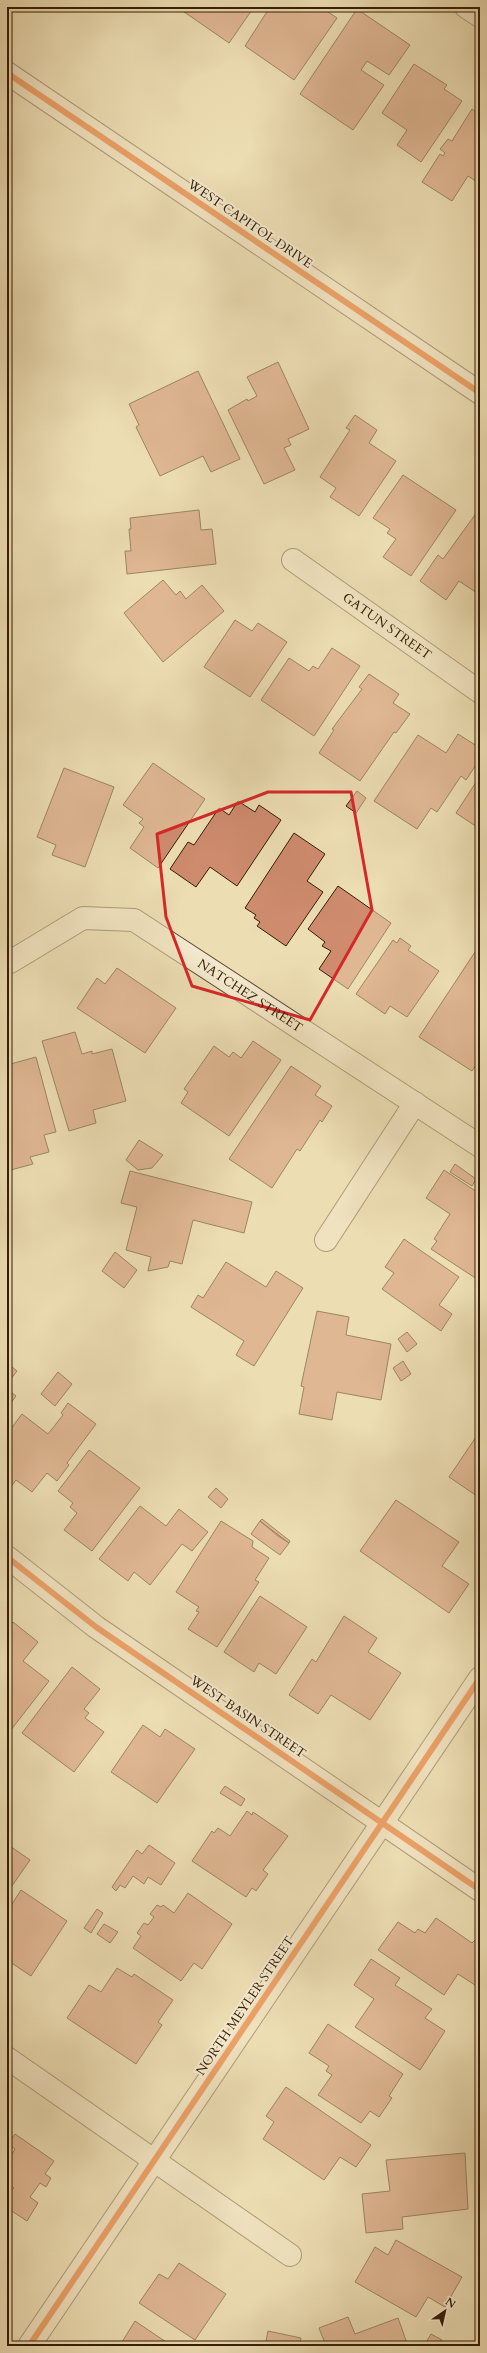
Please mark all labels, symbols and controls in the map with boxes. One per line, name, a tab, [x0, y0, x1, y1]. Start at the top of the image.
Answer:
street label: WEST CAPITOL DRIVE	[183, 175, 316, 273]
street label: GATUN STREET	[339, 589, 435, 664]
street label: NATCHEZ STREET	[194, 955, 307, 1037]
street label: WEST BASIN STREET	[186, 1671, 310, 1763]
street label: NORTH MEYLER STREET	[192, 1933, 299, 2079]
north arrow	[425, 2291, 465, 2331]
text: N	[442, 2294, 459, 2312]

